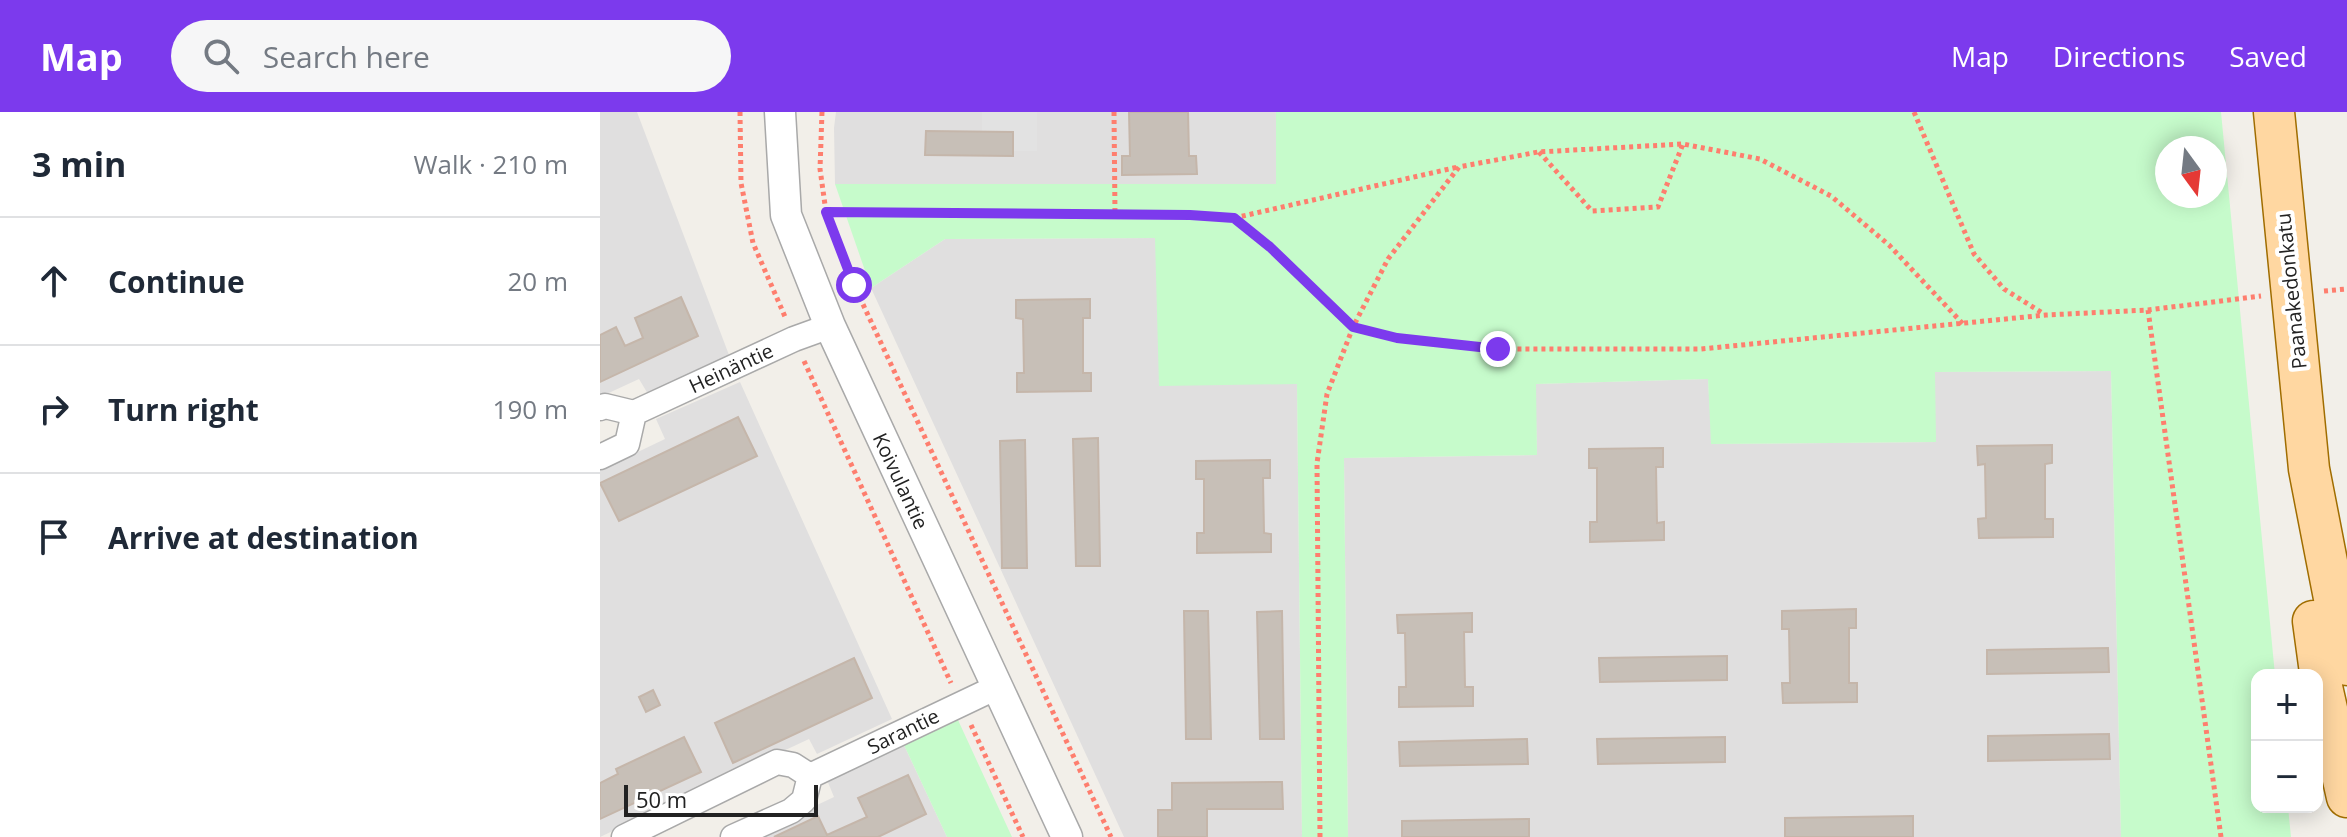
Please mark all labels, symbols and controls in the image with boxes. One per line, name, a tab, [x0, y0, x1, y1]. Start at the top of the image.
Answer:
search box	[171, 20, 731, 92]
text: Map	[40, 30, 123, 82]
icon: search	[199, 34, 243, 78]
text: Search here	[263, 36, 430, 77]
text: Map	[1951, 37, 2009, 75]
text: Directions	[2053, 37, 2185, 75]
text: Saved	[2229, 37, 2307, 75]
north arrow	[2155, 136, 2227, 208]
text: 3 min	[32, 141, 126, 187]
text: Walk · 210 m	[414, 146, 568, 182]
street label: Paanakedonkatu	[2269, 212, 2313, 370]
icon: ahead	[32, 259, 76, 303]
text: Continue	[108, 261, 245, 302]
text: 20 m	[507, 263, 568, 299]
route start	[836, 267, 872, 303]
route end	[1480, 331, 1516, 367]
street label: Heinäntie	[684, 337, 778, 399]
icon: right	[32, 387, 76, 431]
text: Turn right	[108, 389, 259, 430]
text: 190 m	[493, 391, 568, 427]
street label: Koivulantie	[867, 428, 935, 534]
icon: arrive	[32, 515, 76, 559]
text: Arrive at destination	[108, 517, 419, 558]
map controls	[2251, 669, 2323, 813]
button: +	[2251, 669, 2323, 741]
street label: Sarantie	[862, 702, 944, 760]
button: −	[2251, 741, 2323, 813]
scale bar	[624, 781, 818, 817]
text: 50 m	[636, 784, 687, 814]

